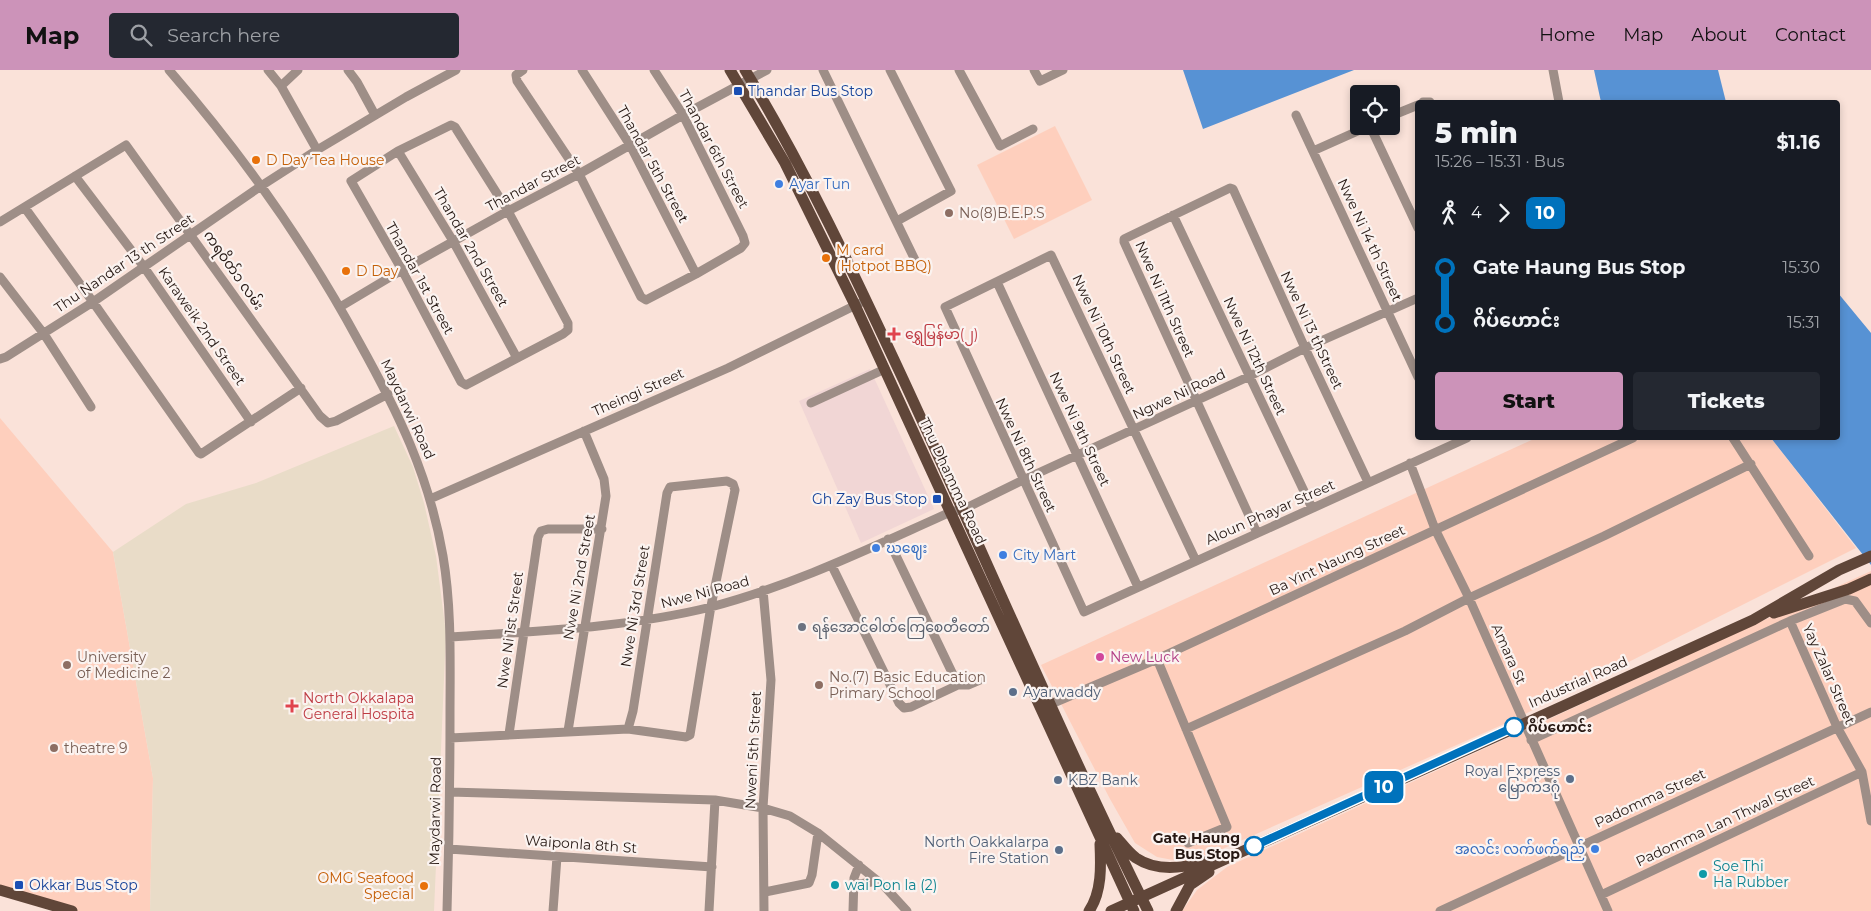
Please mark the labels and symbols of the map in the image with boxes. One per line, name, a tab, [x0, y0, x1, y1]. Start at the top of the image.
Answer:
place label: Thandar Bus Stop	[748, 82, 873, 100]
marker: Thandar Bus Stop	[732, 85, 744, 97]
street label: Thandar 6th Street	[675, 87, 753, 212]
street label: Thandar 5th Street	[613, 102, 693, 226]
street label: Thandar Street	[483, 150, 584, 215]
place label: D Day Tea House	[266, 151, 384, 169]
marker: D Day Tea House	[250, 154, 262, 166]
place label: Ayar Tun	[789, 175, 850, 193]
street label: Nwe Ni 14 th Street	[1334, 176, 1407, 305]
marker: Ayar Tun	[773, 178, 785, 190]
street label: Thandar 2nd Street	[429, 184, 513, 310]
place label: No(8)B.E.P.S	[959, 204, 1045, 222]
marker: No(8)B.E.P.S	[943, 207, 955, 219]
street label: Thu Nandar 13 th Street	[51, 209, 197, 316]
street label: Thandar 1st Street	[382, 219, 459, 338]
street label: ကရဝိတ်၁ လမ်း	[197, 226, 269, 315]
street label: Nwe Ni 11th Street	[1131, 238, 1199, 360]
place label: M card (Hotpot BBQ)	[836, 241, 932, 275]
marker: M card (Hotpot BBQ)	[820, 252, 832, 264]
place label: D Day	[356, 262, 399, 280]
street label: Karaweik 2nd Street	[154, 263, 250, 389]
marker: D Day	[340, 265, 352, 277]
street label: Nwe Ni 13 thStreet	[1277, 268, 1347, 392]
street label: Nwe Ni 10th Street	[1068, 271, 1140, 397]
street label: Nwe Ni 12th Street	[1220, 294, 1290, 418]
place label: ရွှေမြန်မာ(၂)	[905, 324, 978, 346]
marker: ရွှေမြန်မာ(၂)	[887, 327, 901, 341]
street label: Maydarwi Road	[377, 356, 439, 462]
street label: Theingi Street	[589, 364, 687, 420]
street label: Ngwe Ni Road	[1130, 365, 1228, 423]
street label: Nwe Ni 9th Street	[1046, 369, 1115, 489]
street label: Nwe Ni 8th Street	[992, 395, 1061, 515]
street label: Thu Dhamma Road	[916, 415, 990, 547]
street label: Aloun Phayar Street	[1202, 475, 1338, 549]
place label: Gh Zay Bus Stop	[812, 490, 927, 508]
marker: Gh Zay Bus Stop	[931, 493, 943, 505]
street label: Nwe Ni 2nd Street	[559, 512, 599, 641]
street label: Ba Yint Naung Street	[1266, 520, 1408, 599]
place label: ဃဈေး	[886, 539, 927, 560]
marker: ဃဈေး	[870, 542, 882, 554]
street label: Nwe Ni 3rd Street	[616, 543, 654, 668]
place label: City Mart	[1013, 546, 1076, 564]
marker: City Mart	[997, 549, 1009, 561]
street label: Nwe Ni 1st Street	[493, 570, 527, 690]
street label: Nwe Ni Road	[659, 572, 751, 612]
place label: ရန်အောင်ဓါတ်ကြေစေတီတော်	[812, 617, 990, 639]
marker: ရန်အောင်ဓါတ်ကြေစေတီတော်	[796, 621, 808, 633]
street label: Amara St	[1488, 621, 1530, 687]
street label: Yay Zalar Street	[1799, 621, 1859, 727]
place label: University of Medicine 2	[77, 648, 170, 682]
place label: New Luck	[1110, 648, 1180, 666]
marker: New Luck	[1094, 651, 1106, 663]
street label: Industrial Road	[1526, 652, 1630, 712]
marker: University of Medicine 2	[61, 659, 73, 671]
place label: No.(7) Basic Education Primary School	[829, 668, 986, 702]
marker: No.(7) Basic Education Primary School	[813, 679, 825, 691]
place label: Ayarwaddy	[1023, 683, 1101, 701]
marker: Ayarwaddy	[1007, 686, 1019, 698]
place label: North Okkalapa General Hospita	[303, 689, 415, 723]
street label: Nweni 5th Street	[741, 690, 765, 809]
marker: North Okkalapa General Hospita	[285, 699, 299, 713]
marker: ဂိပ်ဟောင်း	[1504, 717, 1524, 737]
place label: ဂိပ်ဟောင်း	[1528, 717, 1592, 736]
place label: theatre 9	[64, 739, 127, 757]
marker: theatre 9	[48, 742, 60, 754]
street label: Maydarwi Road	[425, 757, 445, 865]
place label: Royal Express မြောက်ဒဂုံ	[1465, 762, 1560, 799]
street label: Padomma Street	[1592, 764, 1709, 832]
place label: KBZ Bank	[1068, 771, 1138, 789]
line badge: 10	[1362, 771, 1406, 803]
street label: Padomma Lan Thwal Street	[1633, 771, 1817, 870]
marker: Royal Express မြောက်ဒဂုံ	[1564, 773, 1576, 785]
marker: KBZ Bank	[1052, 774, 1064, 786]
place label: Gate Haung Bus Stop	[1153, 829, 1240, 863]
street label: Waiponla 8th St	[524, 831, 638, 857]
place label: North Oakkalarpa Fire Station	[924, 833, 1049, 867]
marker: Gate Haung Bus Stop	[1244, 836, 1264, 856]
place label: အလင်း လက်ဖက်ရည်	[1455, 839, 1585, 861]
marker: အလင်း လက်ဖက်ရည်	[1589, 843, 1601, 855]
marker: North Oakkalarpa Fire Station	[1053, 844, 1065, 856]
place label: Soe Thi Ha Rubber	[1713, 857, 1789, 891]
marker: Soe Thi Ha Rubber	[1697, 868, 1709, 880]
place label: OMG Seafood Special	[318, 869, 414, 903]
place label: Okkar Bus Stop	[29, 876, 138, 894]
place label: wai Pon la (2)	[845, 876, 937, 894]
marker: Okkar Bus Stop	[13, 879, 25, 891]
marker: wai Pon la (2)	[829, 879, 841, 891]
marker: OMG Seafood Special	[418, 880, 430, 892]

